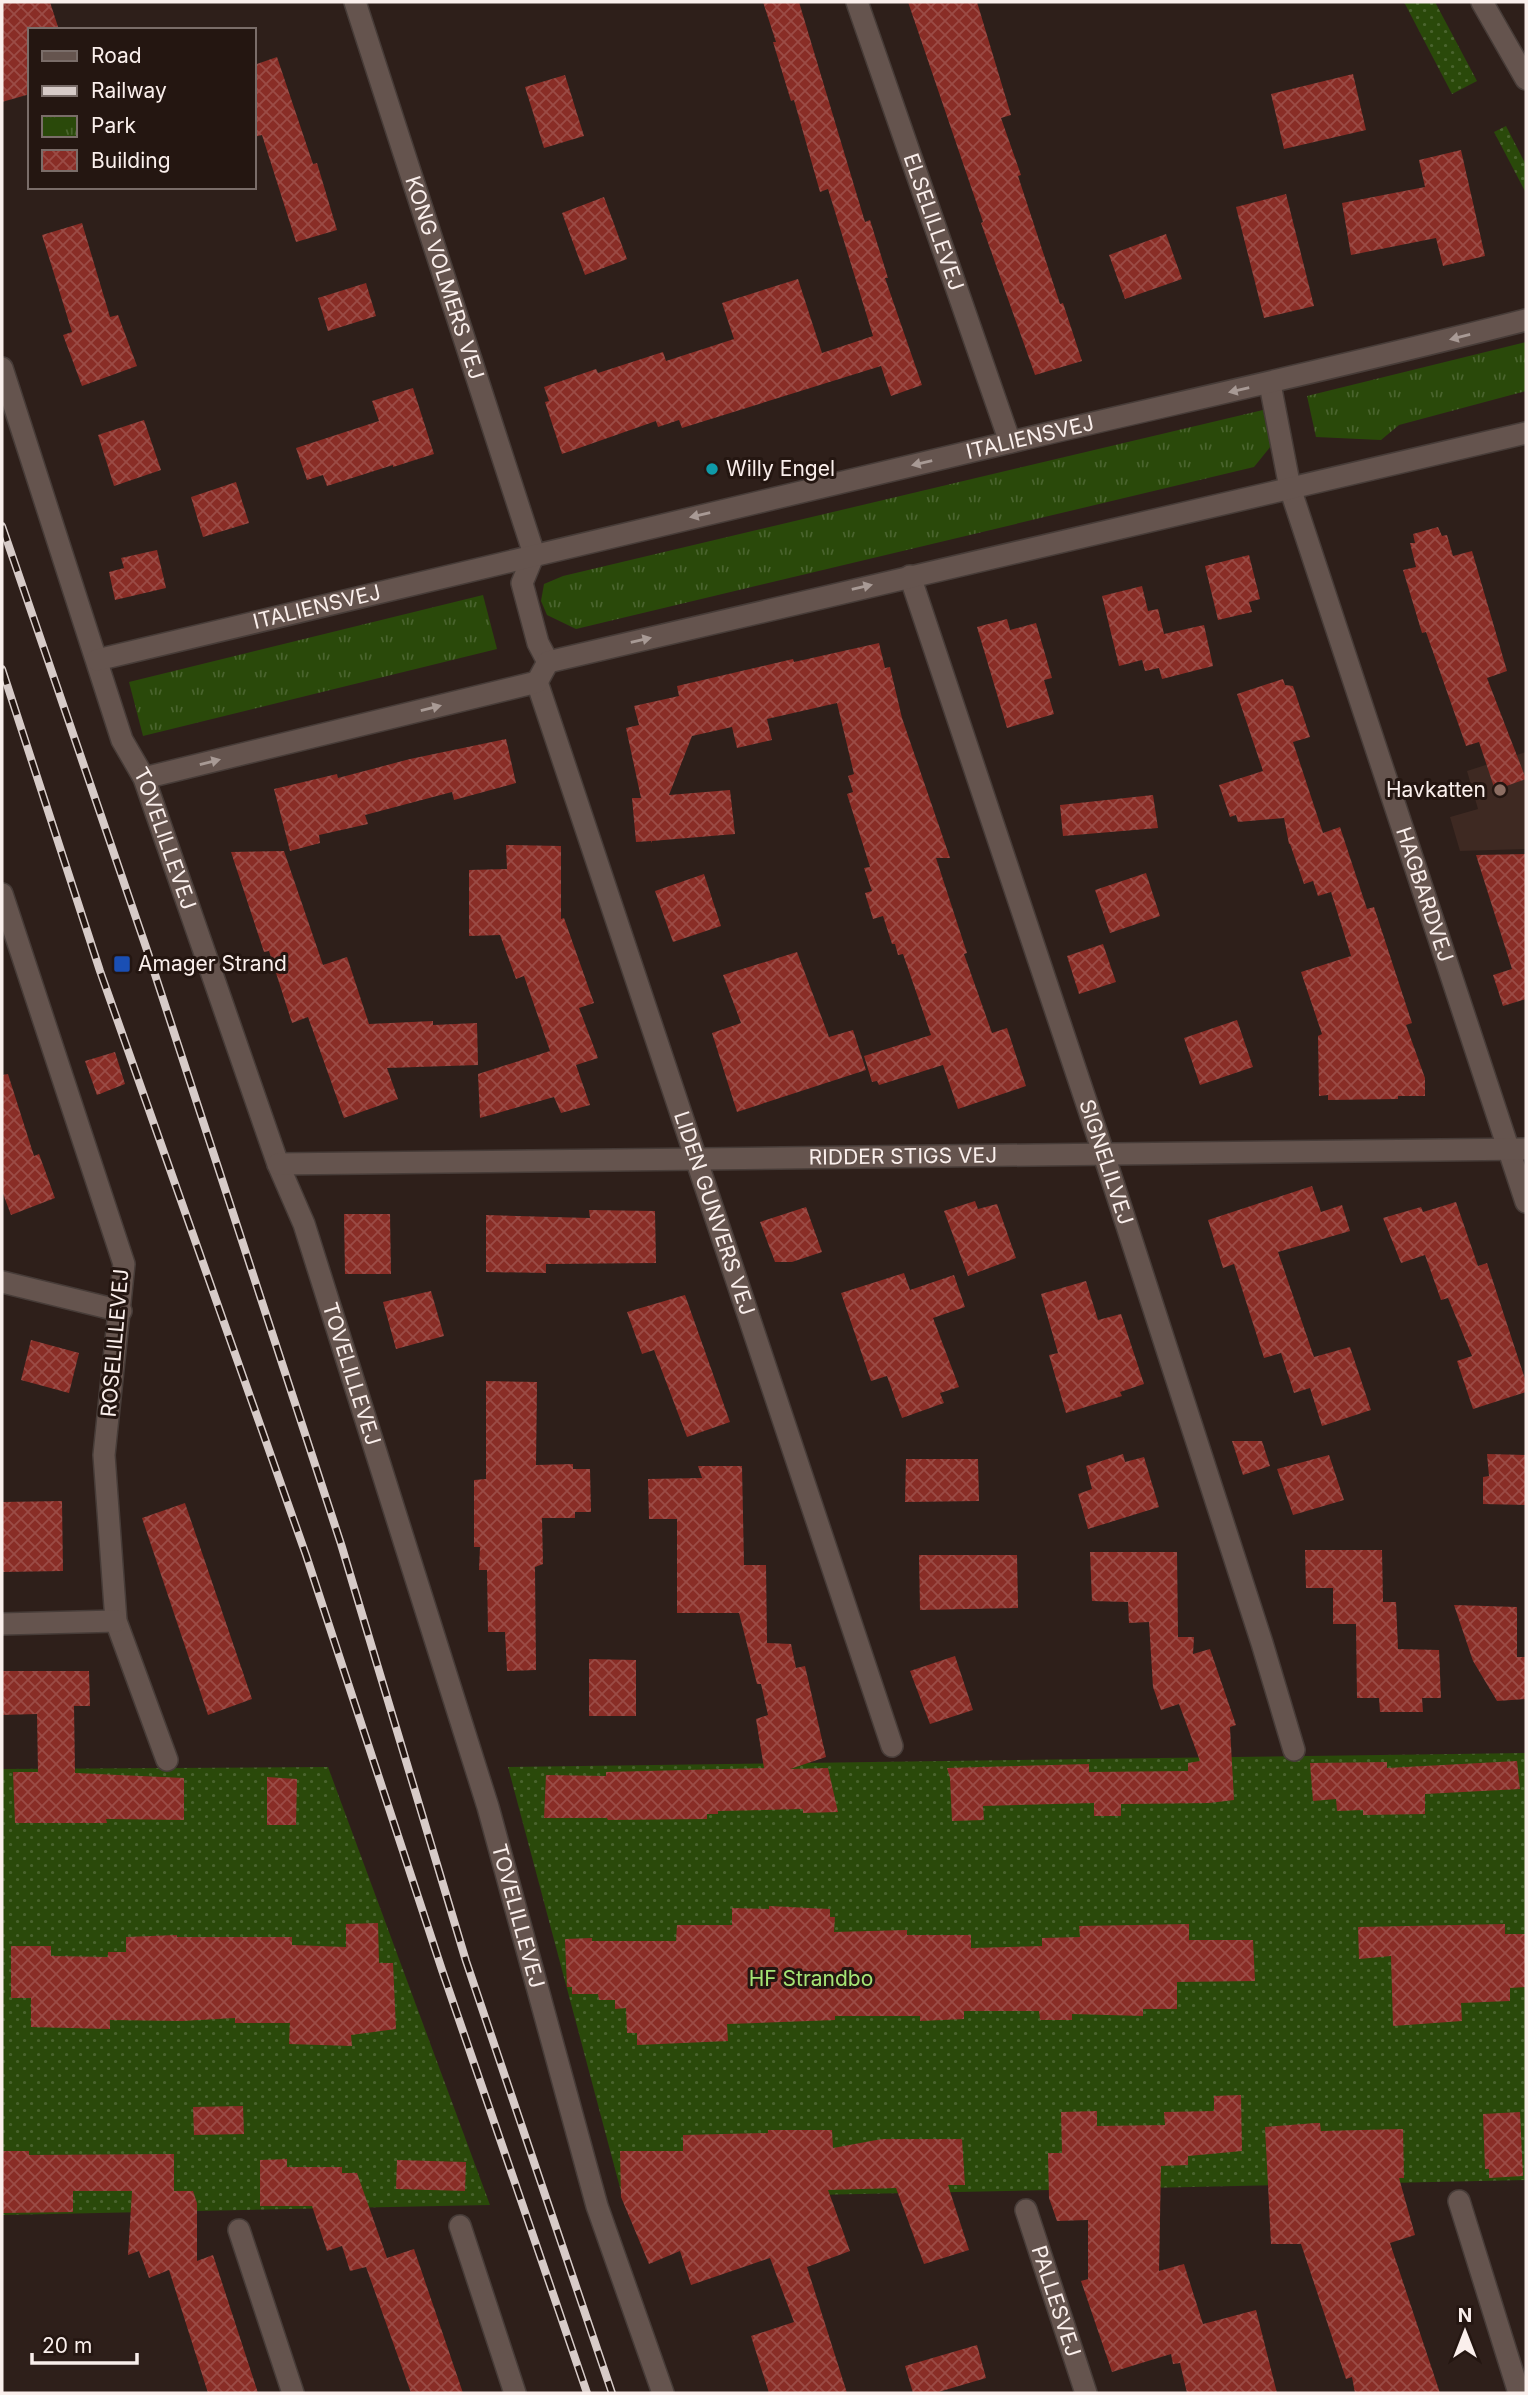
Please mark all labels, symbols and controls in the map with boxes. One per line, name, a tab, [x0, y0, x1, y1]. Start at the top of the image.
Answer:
legend	[28, 28, 256, 189]
text: Road	[91, 43, 142, 68]
text: Railway	[91, 78, 167, 103]
text: Park	[91, 113, 136, 138]
text: Building	[91, 148, 171, 173]
street label: ELSELILLEVEJ	[899, 150, 969, 294]
street label: KONG VOLMERS VEJ	[400, 173, 490, 383]
one-way arrow	[1449, 332, 1471, 343]
one-way arrow	[1228, 385, 1250, 396]
street label: ITALIENSVEJ	[963, 410, 1096, 464]
place label: Willy Engel	[726, 456, 835, 481]
one-way arrow	[911, 457, 933, 468]
marker: Willy Engel	[704, 461, 720, 477]
one-way arrow	[689, 510, 711, 521]
street label: ITALIENSVEJ	[250, 579, 383, 634]
one-way arrow	[851, 581, 873, 592]
one-way arrow	[630, 634, 652, 645]
one-way arrow	[421, 702, 443, 713]
one-way arrow	[200, 756, 222, 767]
street label: TOVELILLEVEJ	[129, 763, 202, 913]
place label: Havkatten	[1386, 777, 1486, 802]
marker: Havkatten	[1492, 782, 1508, 798]
street label: HAGBARDVEJ	[1391, 824, 1459, 965]
place label: Amager Strand	[138, 951, 287, 976]
marker: Amager Strand	[112, 954, 132, 974]
street label: SIGNELILVEJ	[1074, 1096, 1139, 1228]
street label: LIDEN GUNVERS VEJ	[669, 1108, 760, 1318]
street label: RIDDER STIGS VEJ	[809, 1142, 997, 1170]
street label: ROSELILLEVEJ	[96, 1268, 133, 1418]
street label: TOVELILLEVEJ	[318, 1299, 386, 1448]
street label: TOVELILLEVEJ	[487, 1841, 550, 1991]
park label: HF Strandbo	[749, 1966, 873, 1991]
street label: PALLESVEJ	[1027, 2242, 1086, 2360]
north arrow	[1430, 2297, 1500, 2367]
text: N	[1458, 2304, 1472, 2327]
scale bar	[32, 2322, 136, 2366]
text: 20 m	[42, 2333, 92, 2358]

